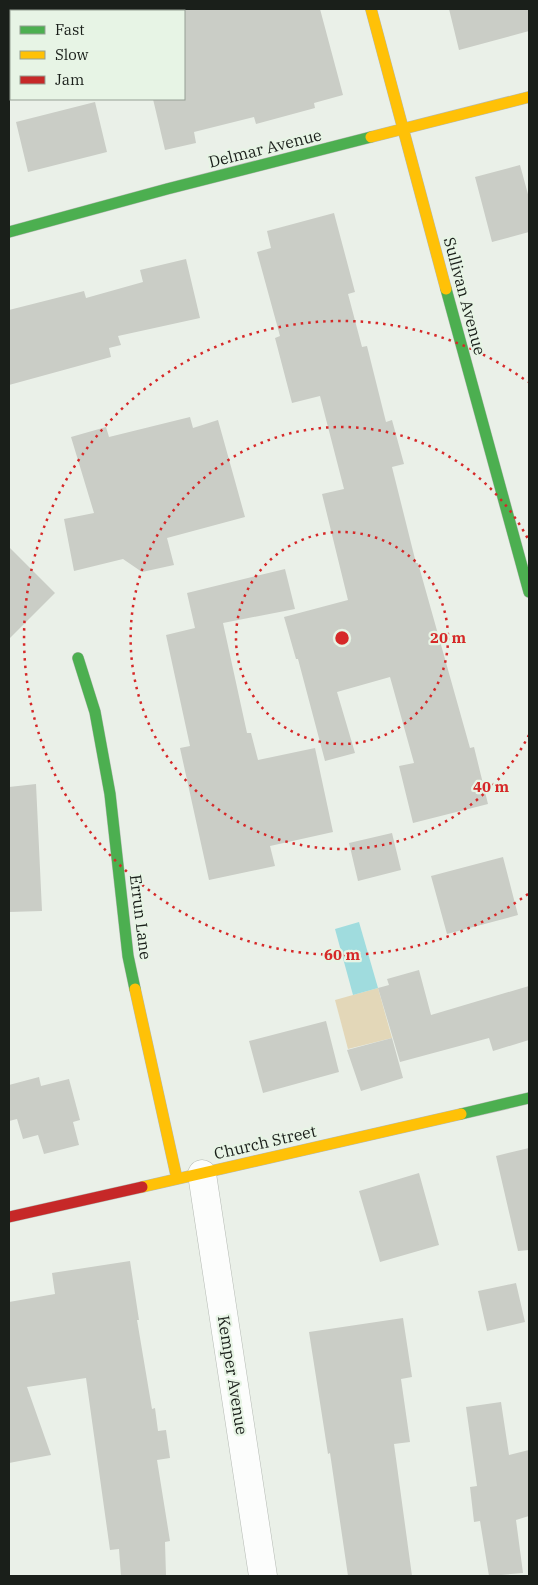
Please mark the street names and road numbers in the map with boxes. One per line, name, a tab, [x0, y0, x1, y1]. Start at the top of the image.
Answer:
street label: Delmar Avenue	[206, 124, 324, 172]
street label: Sullivan Avenue	[440, 235, 490, 357]
street label: Errun Lane	[126, 873, 156, 961]
street label: Church Street	[212, 1120, 318, 1163]
street label: Kemper Avenue	[214, 1314, 252, 1436]

